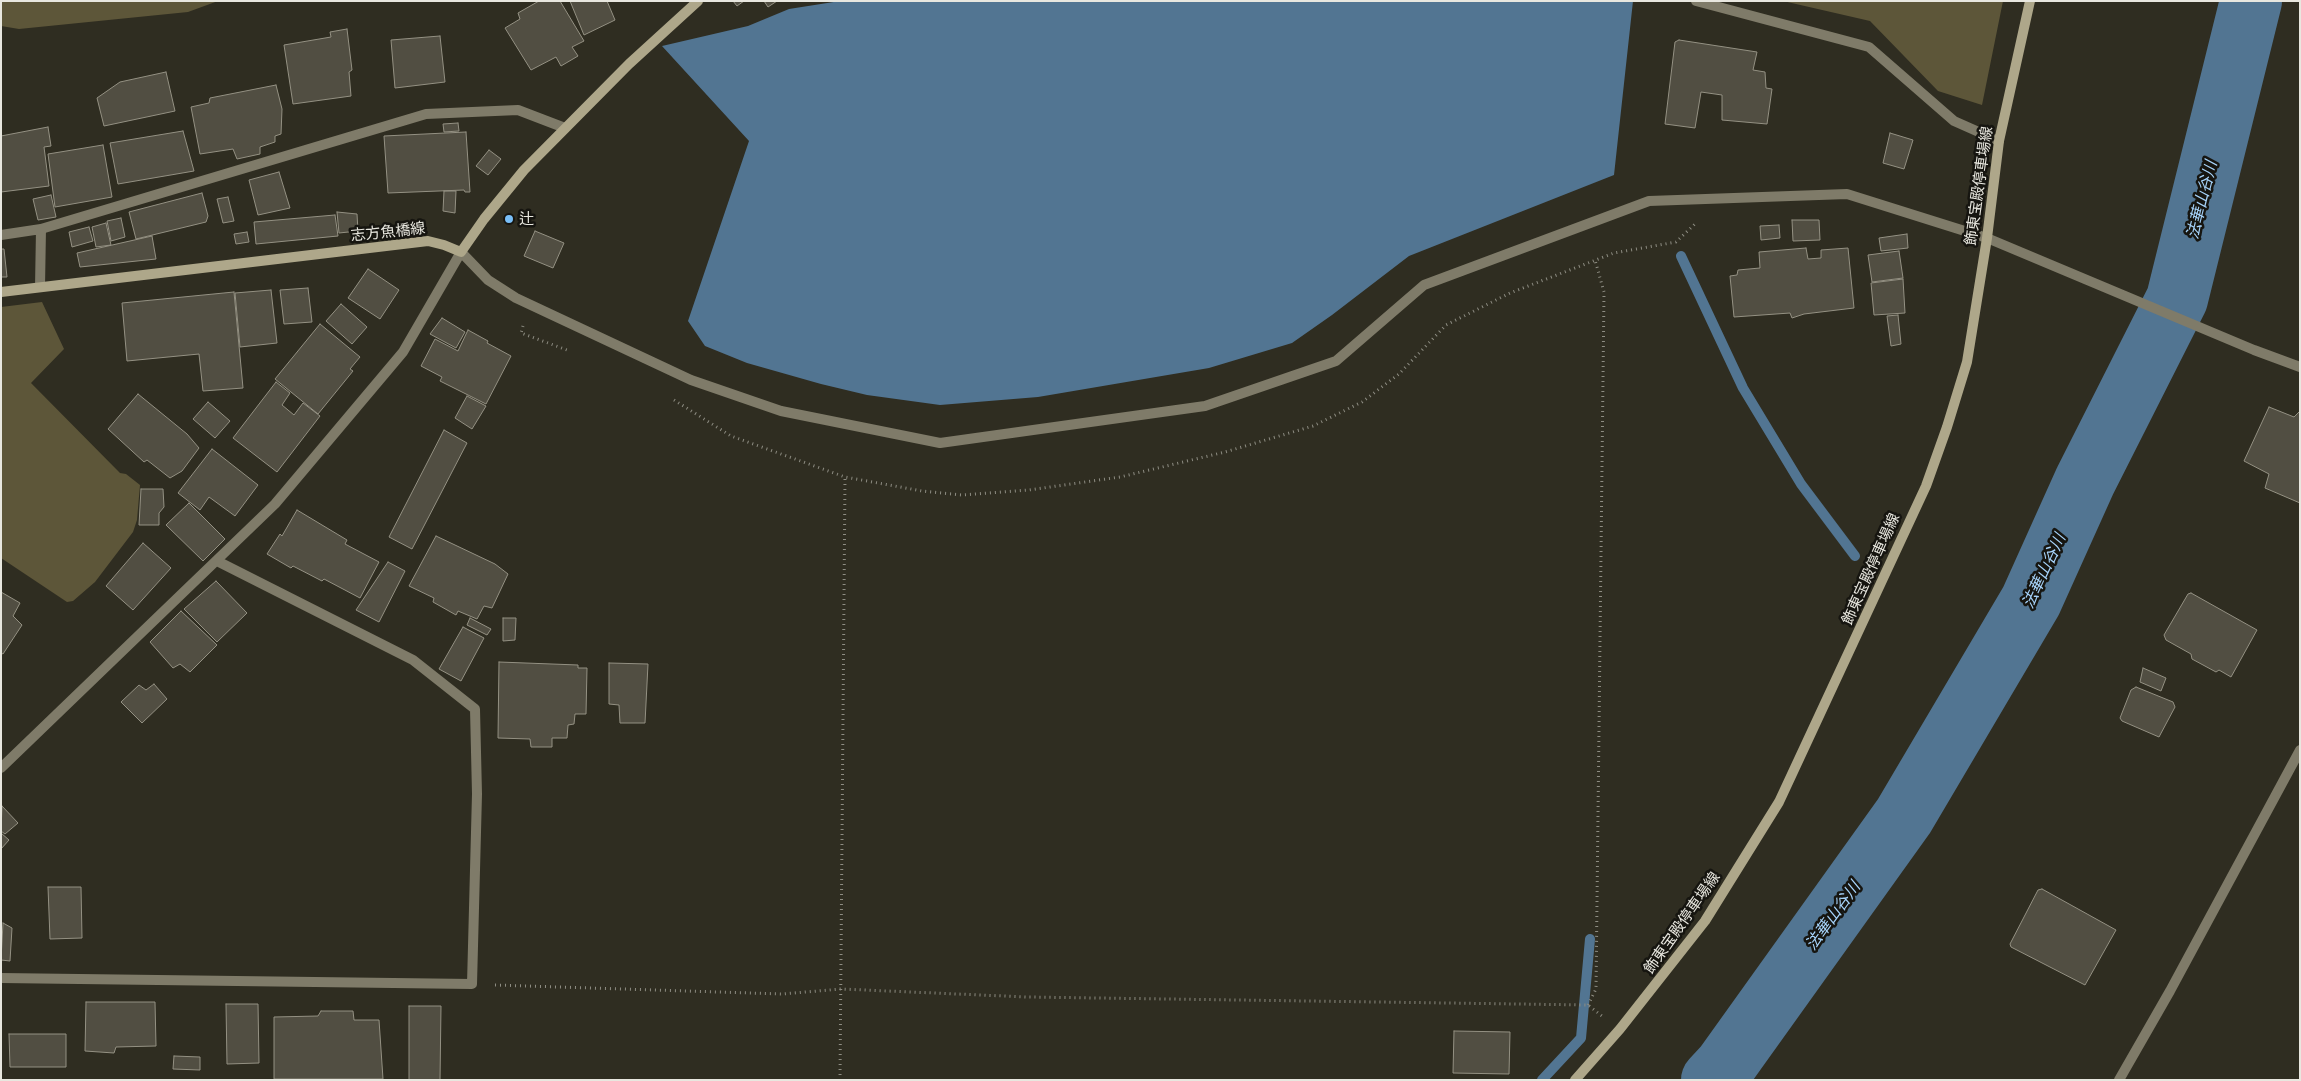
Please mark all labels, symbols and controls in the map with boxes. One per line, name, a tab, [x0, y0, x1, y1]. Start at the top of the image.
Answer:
street label: 飾東宝殿停車場線	[1962, 125, 1996, 247]
water label: 法華山谷川	[2183, 159, 2221, 241]
place label: 辻	[519, 210, 534, 228]
marker: 辻	[503, 213, 515, 225]
street label: 志方魚橋線	[350, 219, 426, 245]
street label: 飾東宝殿停車場線	[1838, 511, 1904, 627]
water label: 法華山谷川	[2018, 531, 2070, 611]
street label: 飾東宝殿停車場線	[1640, 869, 1724, 977]
water label: 法華山谷川	[1802, 878, 1864, 954]

